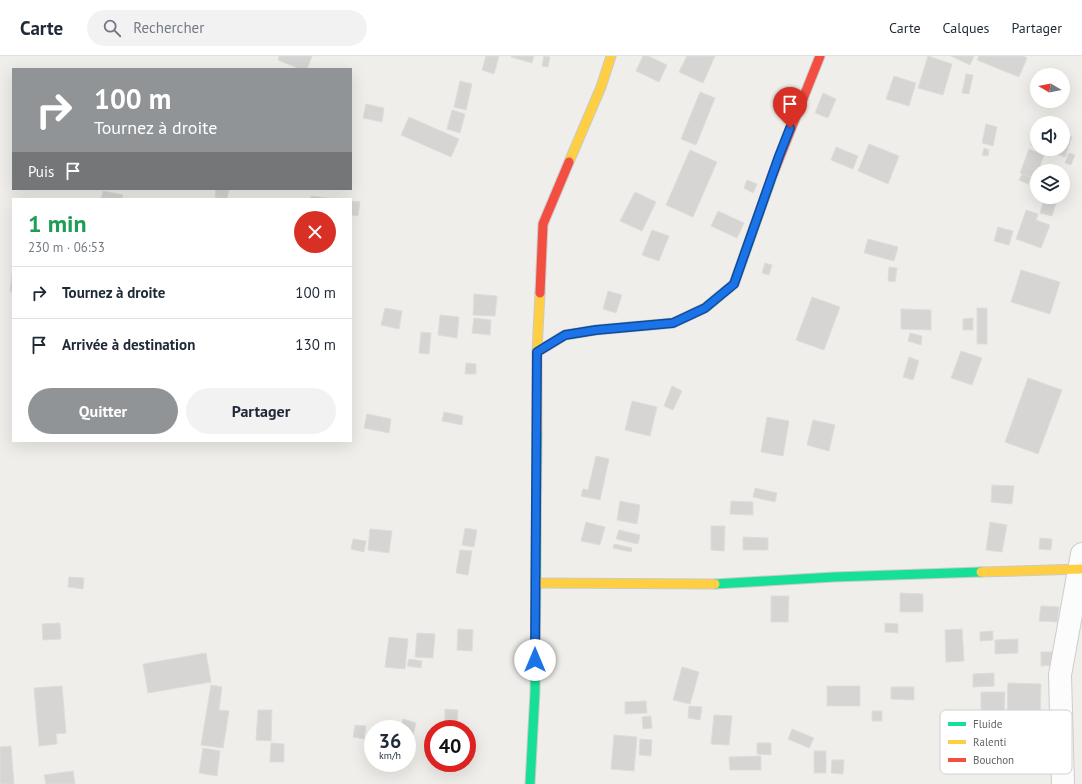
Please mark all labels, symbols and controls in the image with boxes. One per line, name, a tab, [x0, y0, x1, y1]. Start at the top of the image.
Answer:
search box	[87, 10, 367, 46]
text: Carte	[20, 16, 63, 40]
icon: search	[101, 17, 123, 39]
text: Rechercher	[133, 18, 204, 37]
text: Carte	[889, 19, 921, 37]
text: Calques	[943, 19, 989, 37]
text: Partager	[1011, 19, 1062, 37]
north arrow	[1030, 68, 1070, 108]
map controls	[1030, 68, 1070, 204]
text: 100 m	[94, 80, 171, 117]
icon: right	[28, 84, 80, 136]
pin	[773, 87, 807, 128]
icon: arrive	[779, 93, 801, 115]
text: Tournez à droite	[94, 116, 217, 139]
button: sound	[1030, 116, 1070, 156]
icon: arrive	[62, 160, 84, 182]
text: Puis	[28, 162, 54, 181]
button: layers	[1030, 164, 1070, 204]
text: 1 min	[28, 208, 87, 239]
button: close	[294, 211, 336, 253]
text: 230 m · 06:53	[28, 239, 105, 256]
icon: right	[28, 282, 50, 304]
text: Tournez à droite	[62, 283, 165, 302]
text: 100 m	[295, 283, 336, 302]
icon: arrive	[28, 334, 50, 356]
text: Arrivée à destination	[62, 335, 195, 354]
text: 130 m	[295, 335, 336, 354]
button: Quitter	[28, 388, 178, 434]
button: Partager	[186, 388, 336, 434]
position arrow	[514, 639, 556, 681]
legend	[940, 710, 1072, 774]
text: Fluide	[973, 717, 1003, 731]
speed limit sign: 40	[424, 720, 476, 772]
text: 36	[379, 728, 401, 754]
text: Ralenti	[973, 735, 1006, 749]
text: km/h	[379, 749, 401, 762]
text: Bouchon	[973, 753, 1014, 767]

